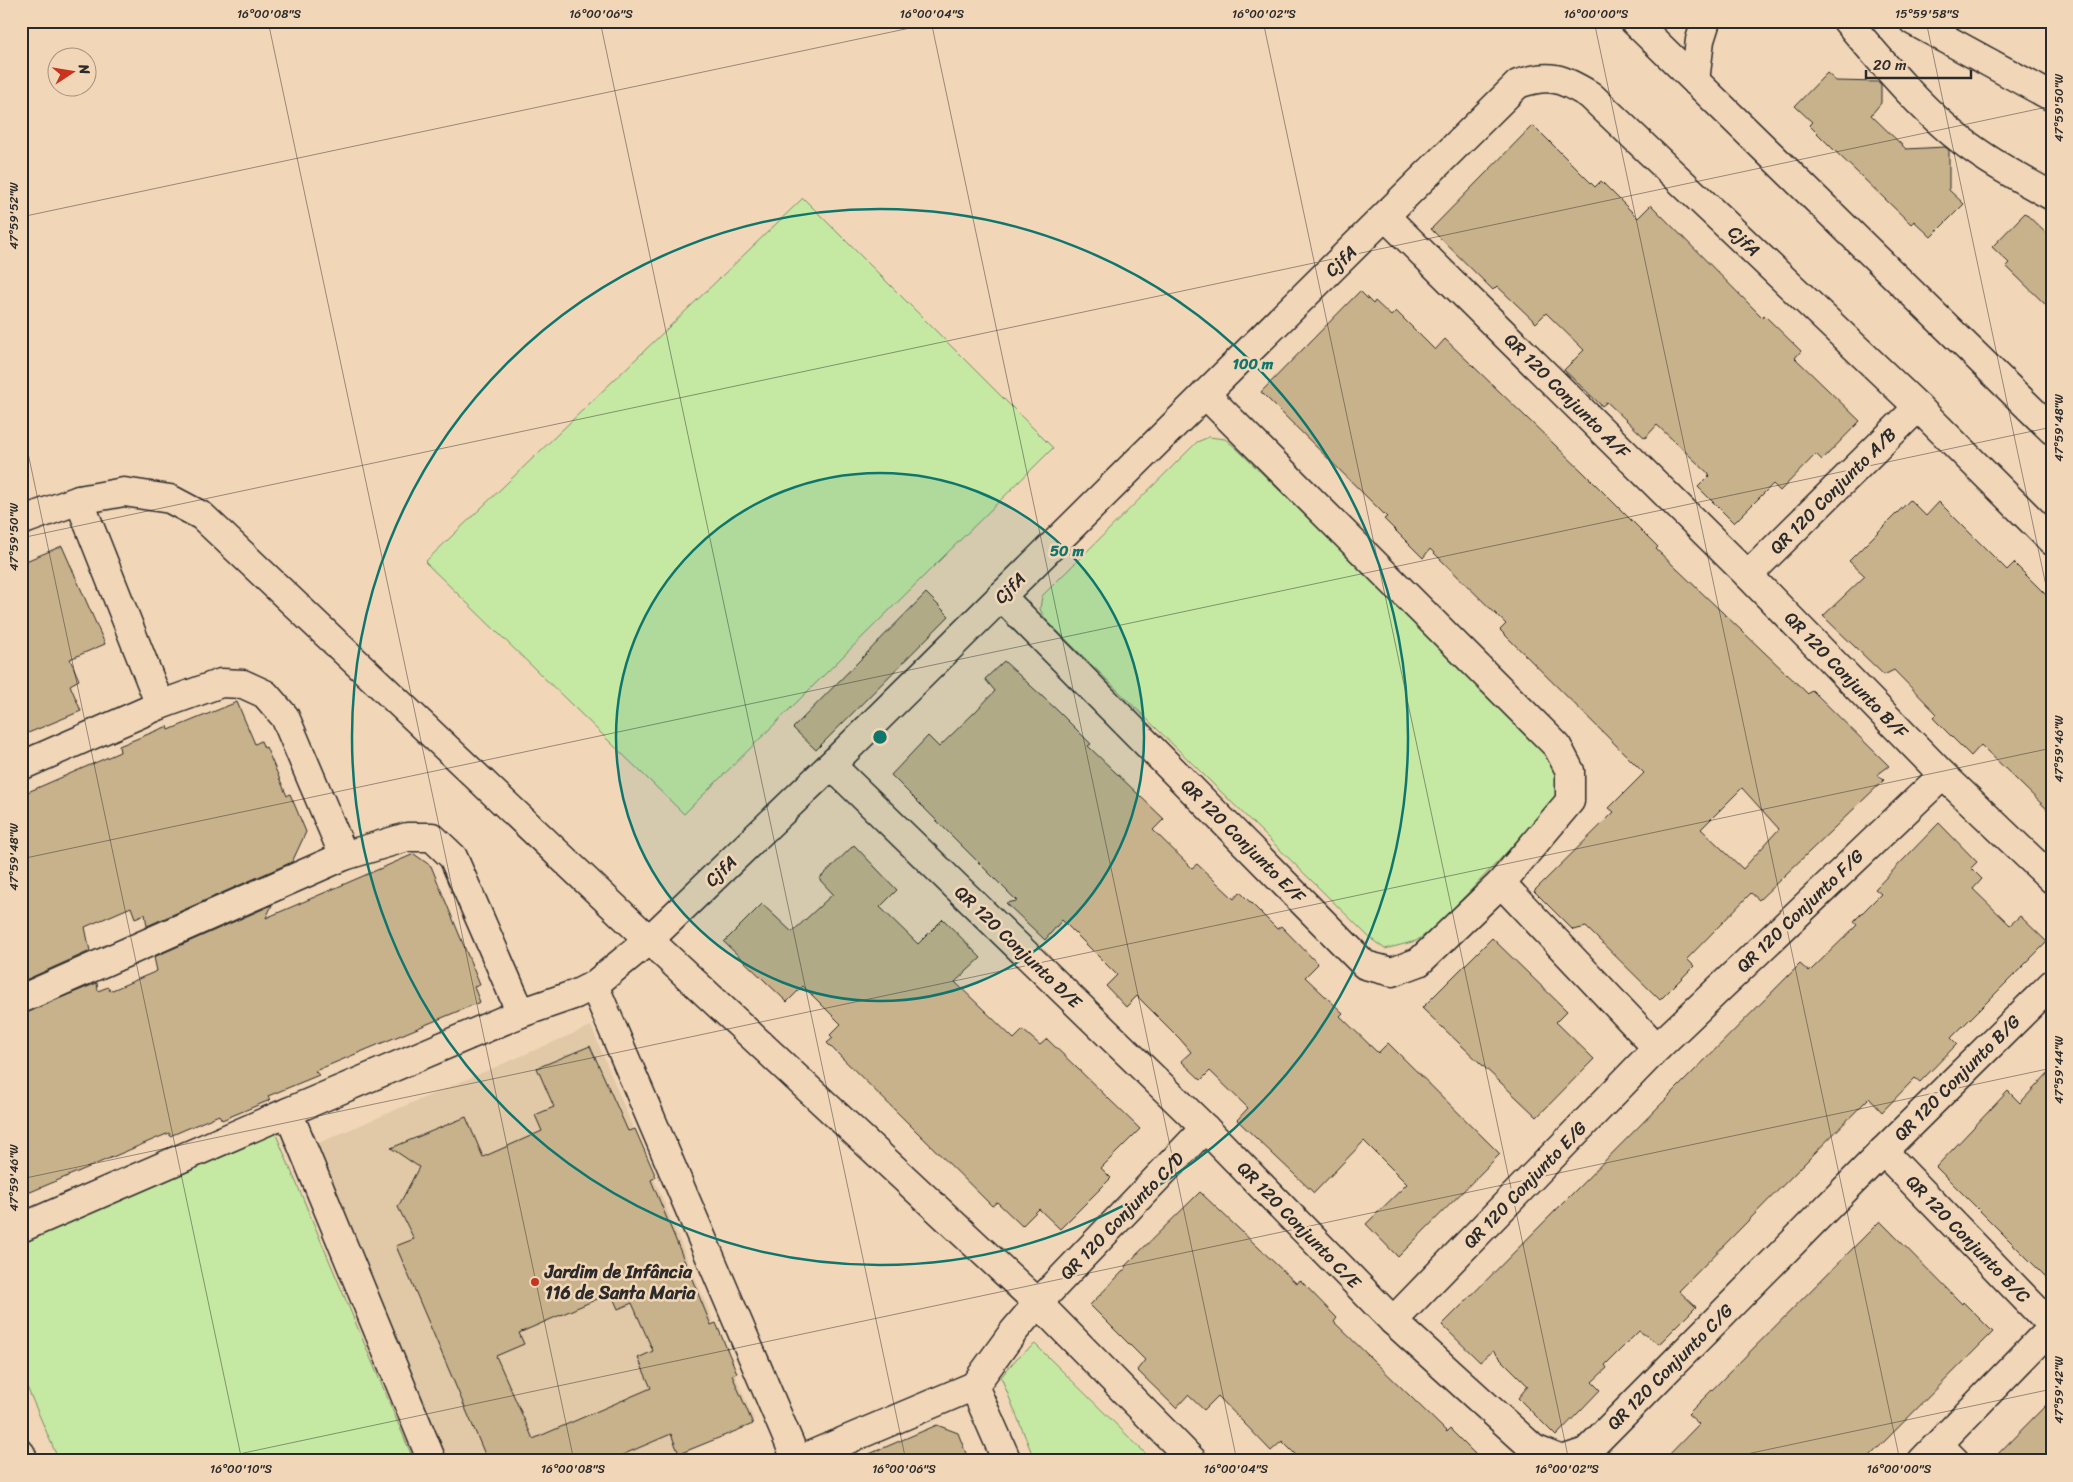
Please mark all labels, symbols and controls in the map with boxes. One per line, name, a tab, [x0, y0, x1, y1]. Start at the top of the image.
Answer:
text: 16°00'08"S	[237, 3, 301, 25]
text: 16°00'06"S	[569, 3, 633, 25]
text: 16°00'04"S	[900, 3, 965, 25]
text: 16°00'02"S	[1232, 3, 1296, 25]
text: 16°00'00"S	[1564, 3, 1629, 25]
text: 15°59'58"S	[1895, 3, 1959, 25]
north arrow	[48, 48, 98, 98]
scale bar	[1866, 48, 1970, 80]
text: 20 m	[1873, 52, 1907, 78]
text: N	[71, 61, 98, 77]
text: 47°59'50"W	[2048, 73, 2070, 142]
text: 47°59'52"W	[3, 182, 25, 250]
street label: CjfA	[1720, 217, 1768, 265]
street label: CjfA	[1317, 237, 1365, 285]
street label: QR 120 Conjunto A/F	[1496, 325, 1639, 468]
text: 100 m	[1233, 351, 1274, 377]
text: 47°59'48"W	[2048, 393, 2070, 462]
street label: QR 120 Conjunto A/B	[1762, 420, 1904, 562]
text: 47°59'50"W	[3, 502, 25, 571]
text: 50 m	[1050, 538, 1085, 564]
street label: CjfA	[986, 564, 1034, 612]
street label: QR 120 Conjunto B/F	[1776, 604, 1917, 747]
text: 47°59'46"W	[2048, 715, 2070, 783]
centre of rings	[871, 728, 889, 746]
street label: QR 120 Conjunto E/F	[1173, 771, 1314, 912]
text: 47°59'48"W	[3, 822, 25, 891]
street label: QR 120 Conjunto F/G	[1729, 841, 1872, 981]
street label: CjfA	[697, 847, 745, 895]
street label: QR 120 Conjunto D/E	[947, 877, 1090, 1017]
street label: QR 120 Conjunto B/G	[1886, 1006, 2029, 1149]
text: 47°59'44"W	[2048, 1035, 2070, 1104]
street label: QR 120 Conjunto E/G	[1455, 1113, 1595, 1257]
text: 47°59'46"W	[3, 1144, 25, 1212]
street label: QR 120 Conjunto C/D	[1052, 1144, 1192, 1288]
street label: QR 120 Conjunto C/E	[1229, 1153, 1370, 1297]
street label: QR 120 Conjunto B/C	[1898, 1167, 2039, 1312]
place label: Jardim de Infância 116 de Santa Maria	[544, 1256, 697, 1309]
marker: Jardim de Infância 116 de Santa Maria	[529, 1276, 541, 1288]
street label: QR 120 Conjunto C/G	[1599, 1295, 1742, 1438]
text: 47°59'42"W	[2048, 1356, 2070, 1424]
text: 16°00'10"S	[210, 1458, 272, 1480]
text: 16°00'08"S	[541, 1458, 605, 1480]
text: 16°00'06"S	[872, 1458, 936, 1480]
text: 16°00'04"S	[1204, 1458, 1269, 1480]
text: 16°00'02"S	[1535, 1458, 1599, 1480]
text: 16°00'00"S	[1867, 1458, 1932, 1480]

